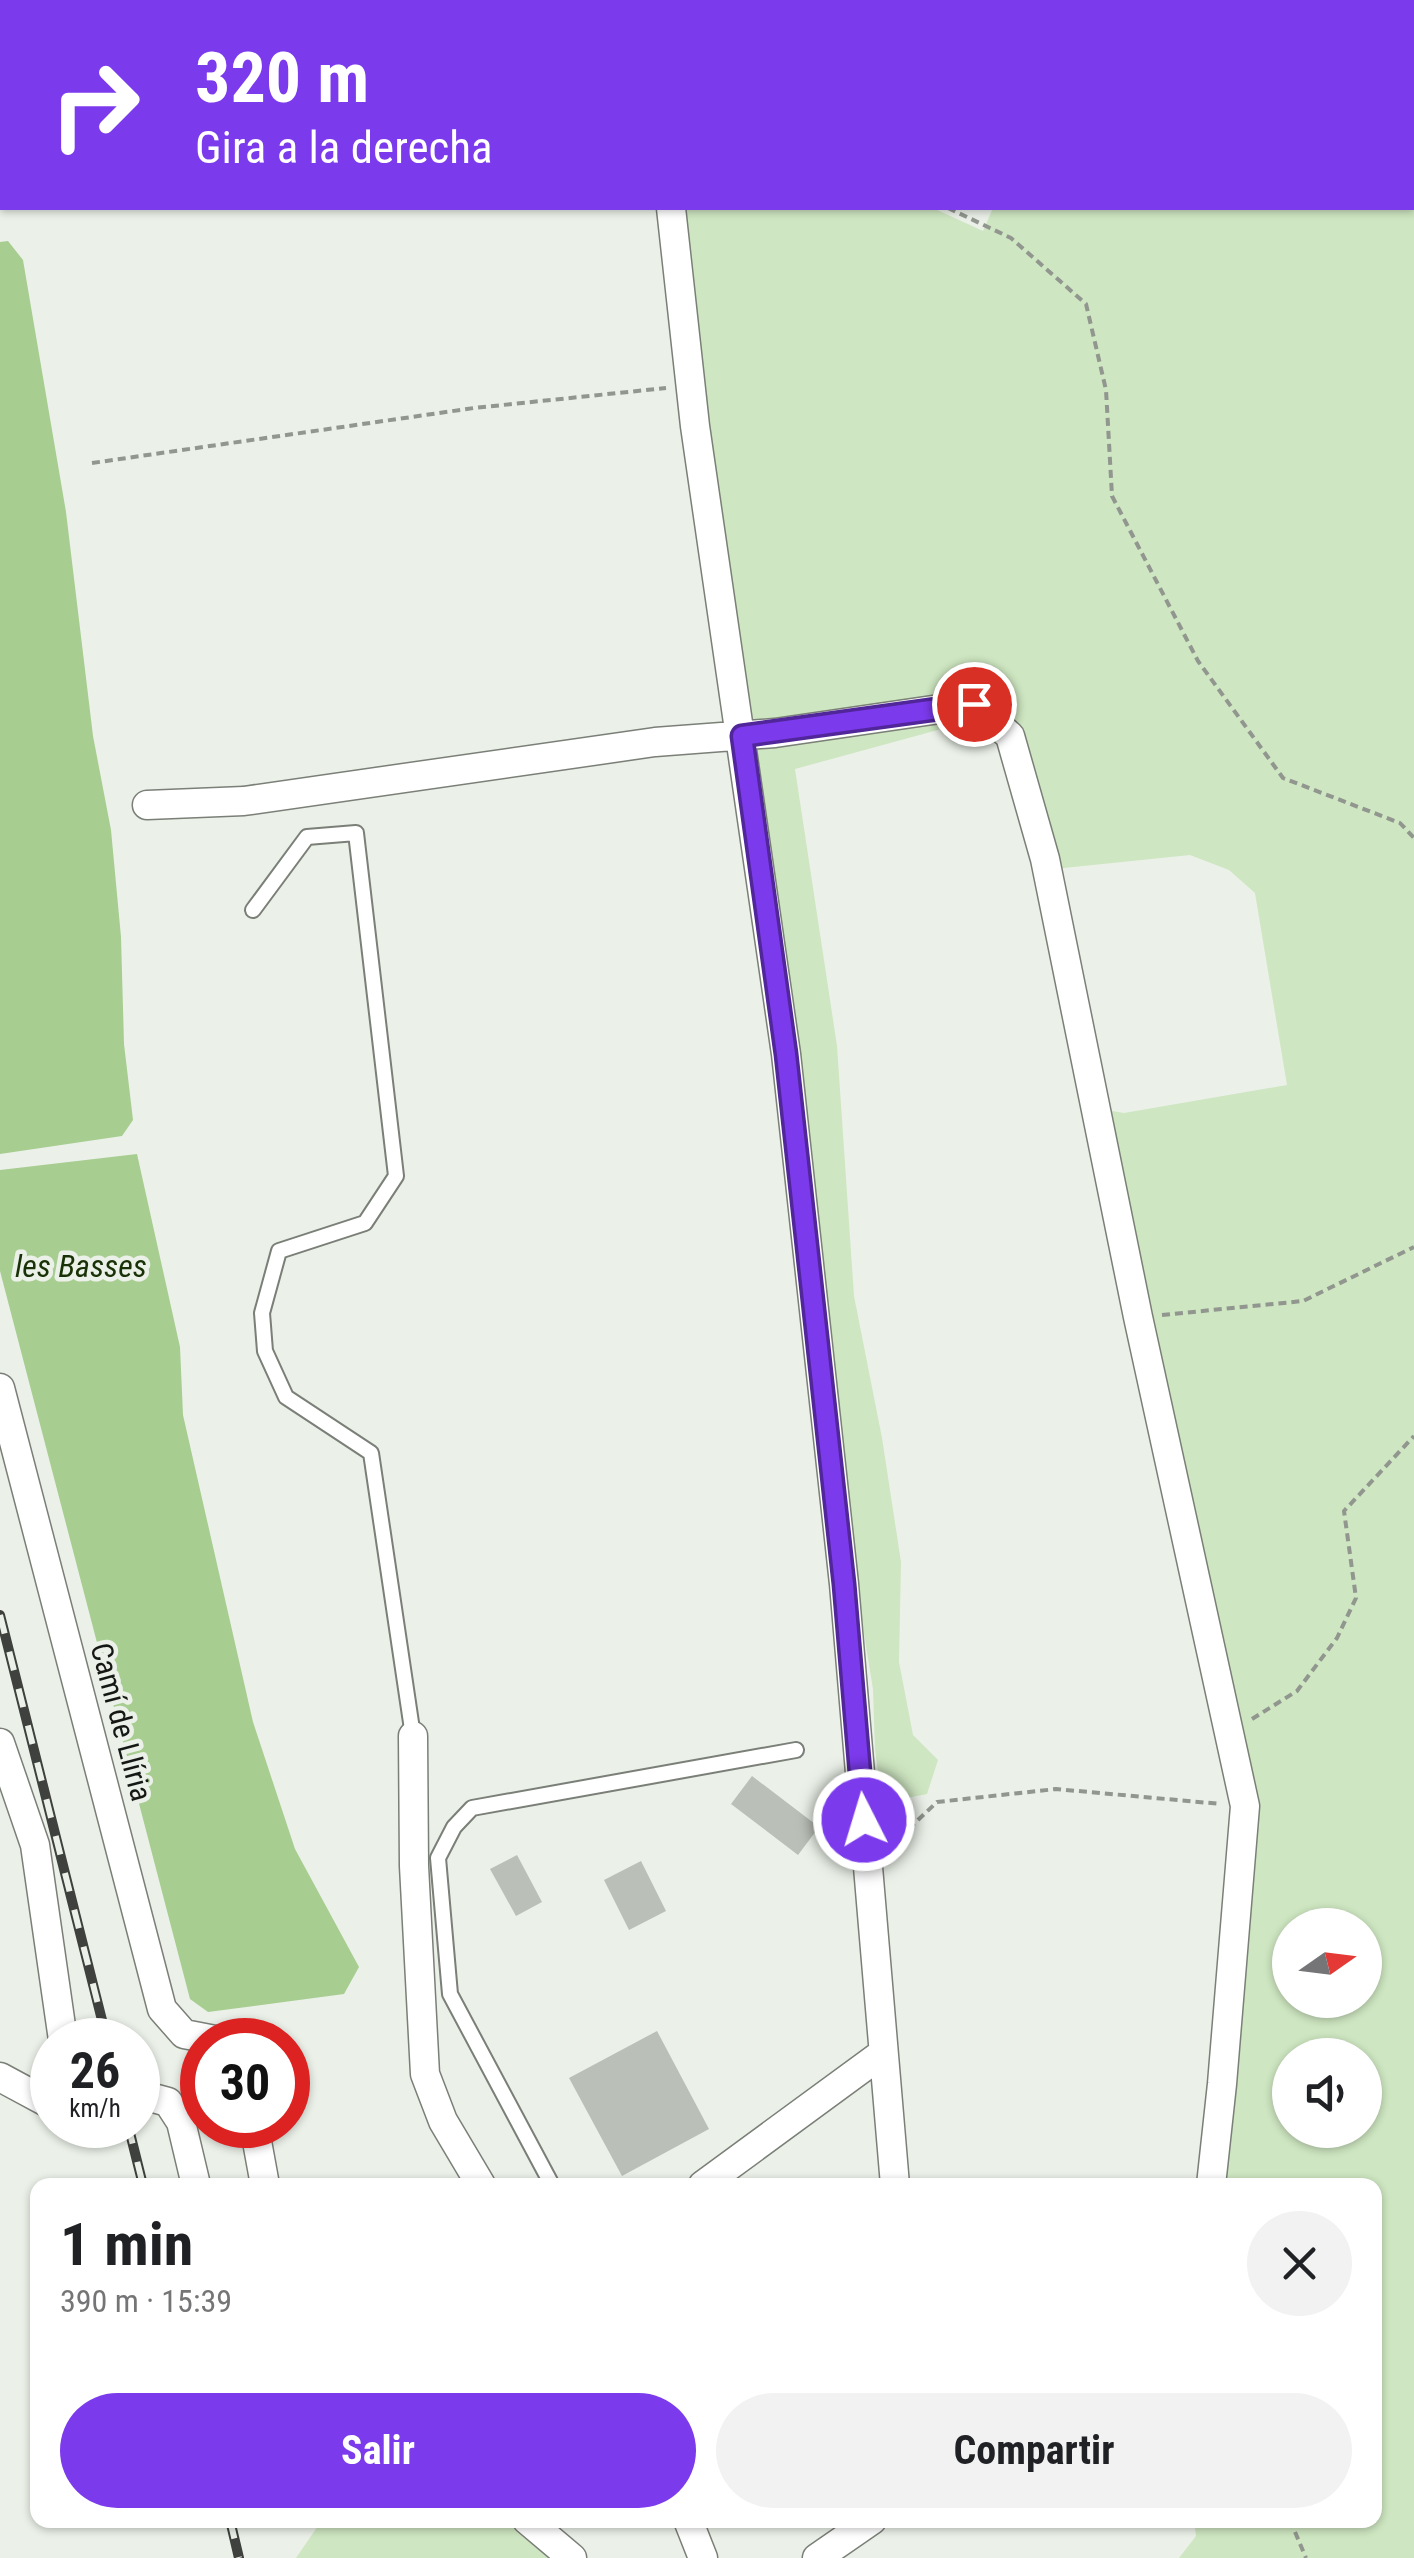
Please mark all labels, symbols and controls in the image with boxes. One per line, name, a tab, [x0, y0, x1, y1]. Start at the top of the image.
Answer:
text: 320 m	[195, 37, 369, 119]
icon: right	[30, 40, 160, 170]
text: Gira a la derecha	[195, 121, 493, 174]
pin	[932, 662, 1017, 747]
icon: arrive	[947, 677, 1002, 732]
water label: les Basses	[15, 1247, 147, 1285]
street label: Camí de Llíria	[84, 1639, 159, 1805]
position arrow	[812, 1768, 916, 1872]
north arrow	[1272, 1908, 1382, 2018]
map controls	[1272, 1908, 1382, 2148]
speed limit sign: 30	[180, 2018, 310, 2148]
button: sound	[1272, 2038, 1382, 2148]
text: 26	[70, 2042, 120, 2100]
text: km/h	[69, 2094, 121, 2123]
text: 1 min	[60, 2209, 193, 2280]
button: close	[1247, 2211, 1352, 2316]
text: 390 m · 15:39	[60, 2282, 232, 2320]
button: Salir	[60, 2393, 696, 2508]
button: Compartir	[716, 2393, 1352, 2508]

